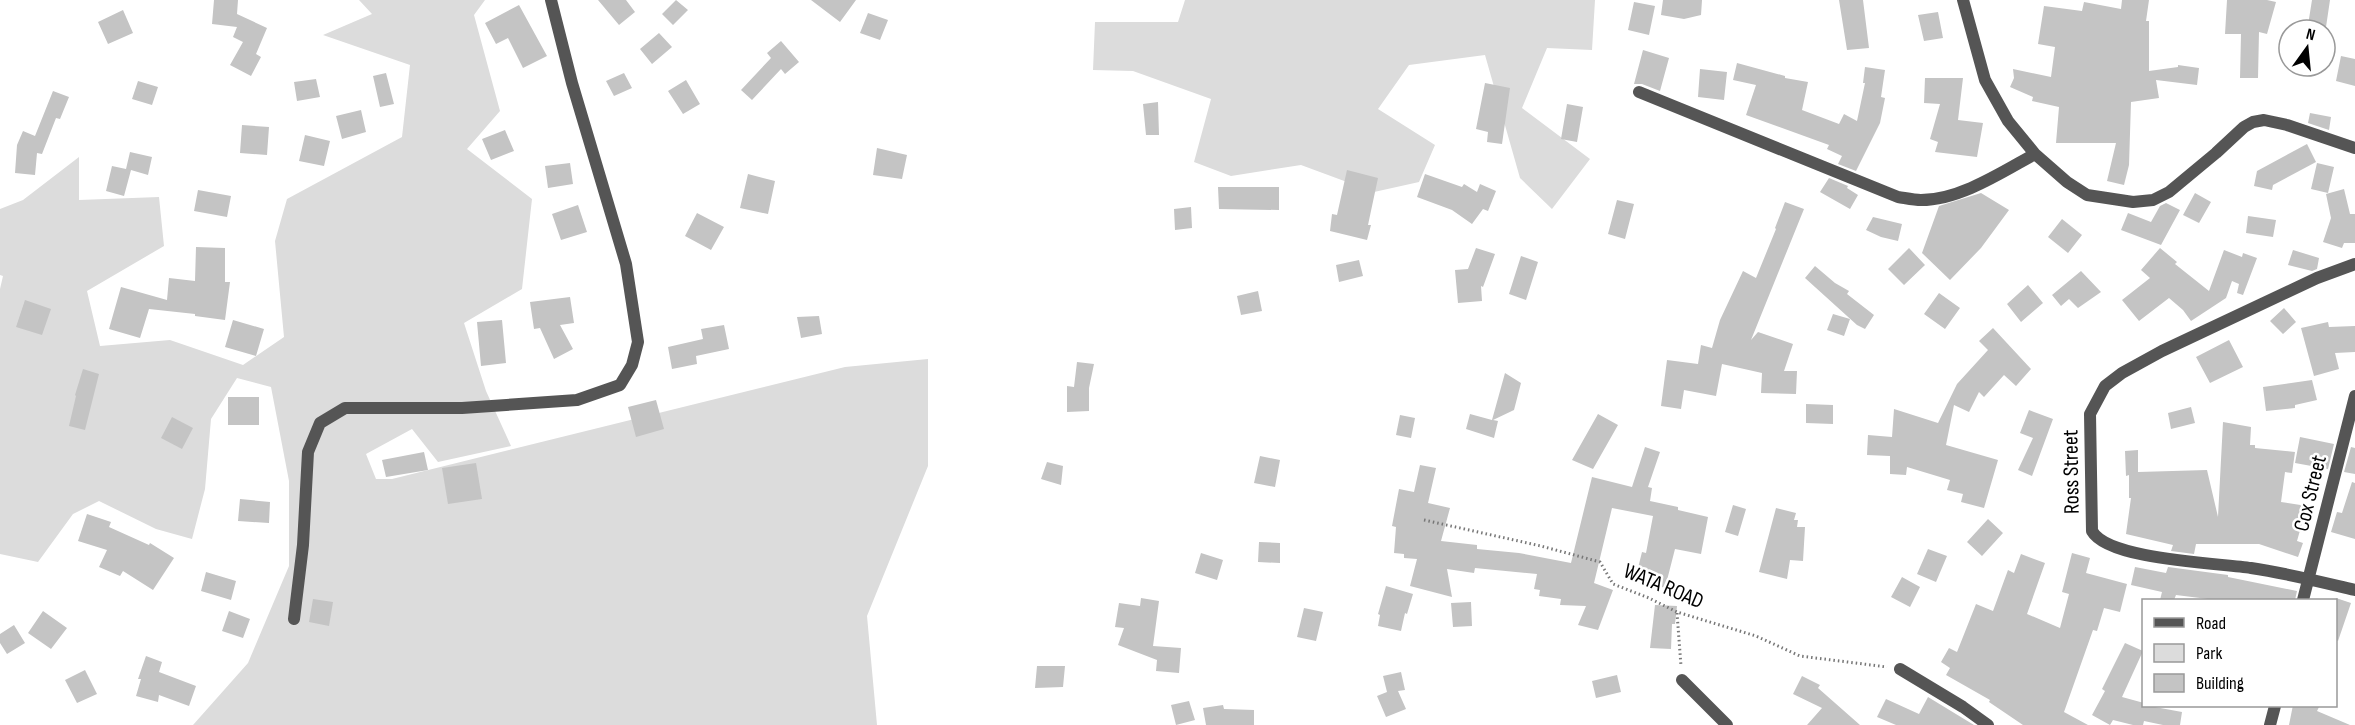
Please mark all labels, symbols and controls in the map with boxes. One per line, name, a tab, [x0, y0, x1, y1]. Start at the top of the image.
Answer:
north arrow	[2277, 18, 2337, 78]
text: N	[2304, 25, 2317, 45]
street label: Ross Street	[2057, 429, 2086, 514]
street label: Cox Street	[2288, 452, 2333, 534]
street label: WATA ROAD	[1619, 557, 1707, 615]
legend	[2142, 599, 2337, 707]
text: Road	[2196, 613, 2226, 634]
text: Park	[2196, 643, 2222, 664]
text: Building	[2196, 673, 2244, 694]

